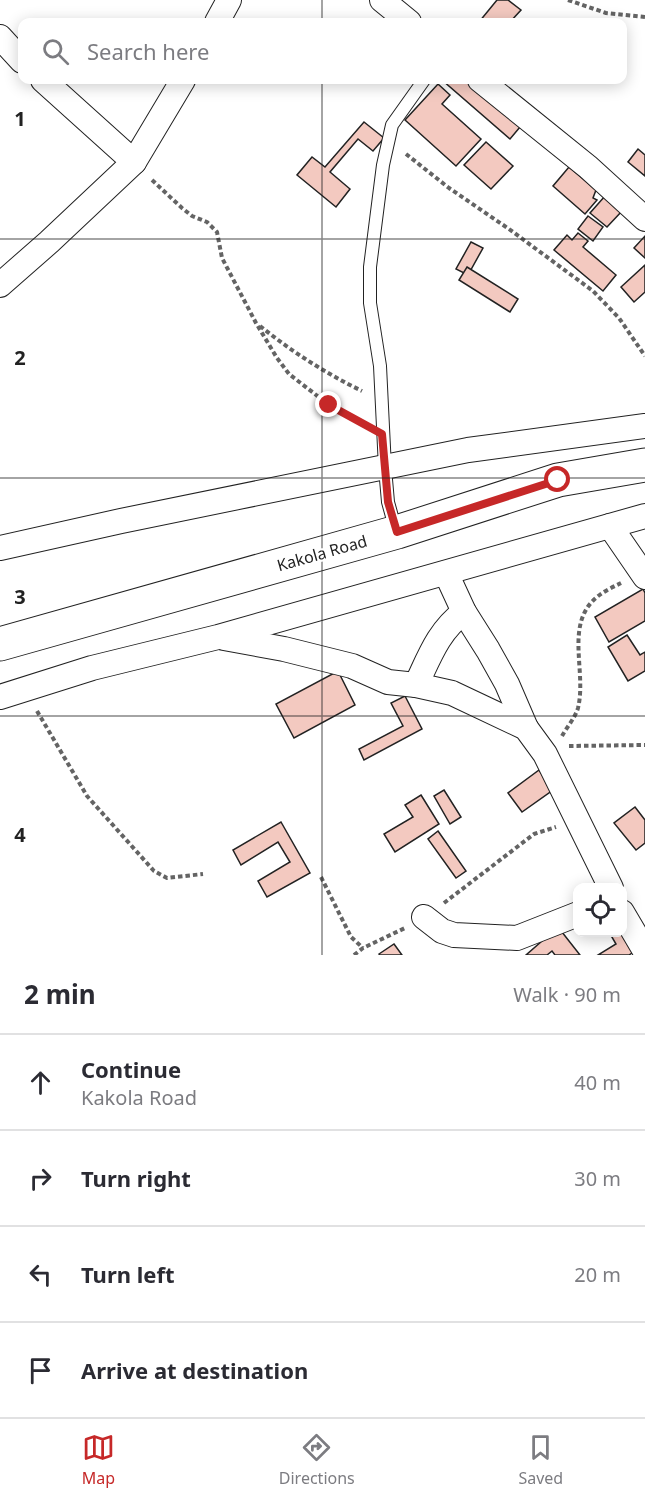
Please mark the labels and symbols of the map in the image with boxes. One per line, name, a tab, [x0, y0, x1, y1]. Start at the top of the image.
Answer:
text: 1	[14, 105, 26, 132]
text: 2	[14, 344, 26, 371]
route end	[315, 391, 341, 417]
route start	[544, 466, 570, 492]
street label: Kakola Road	[274, 530, 370, 576]
text: 3	[14, 583, 26, 610]
text: 4	[14, 821, 26, 848]

